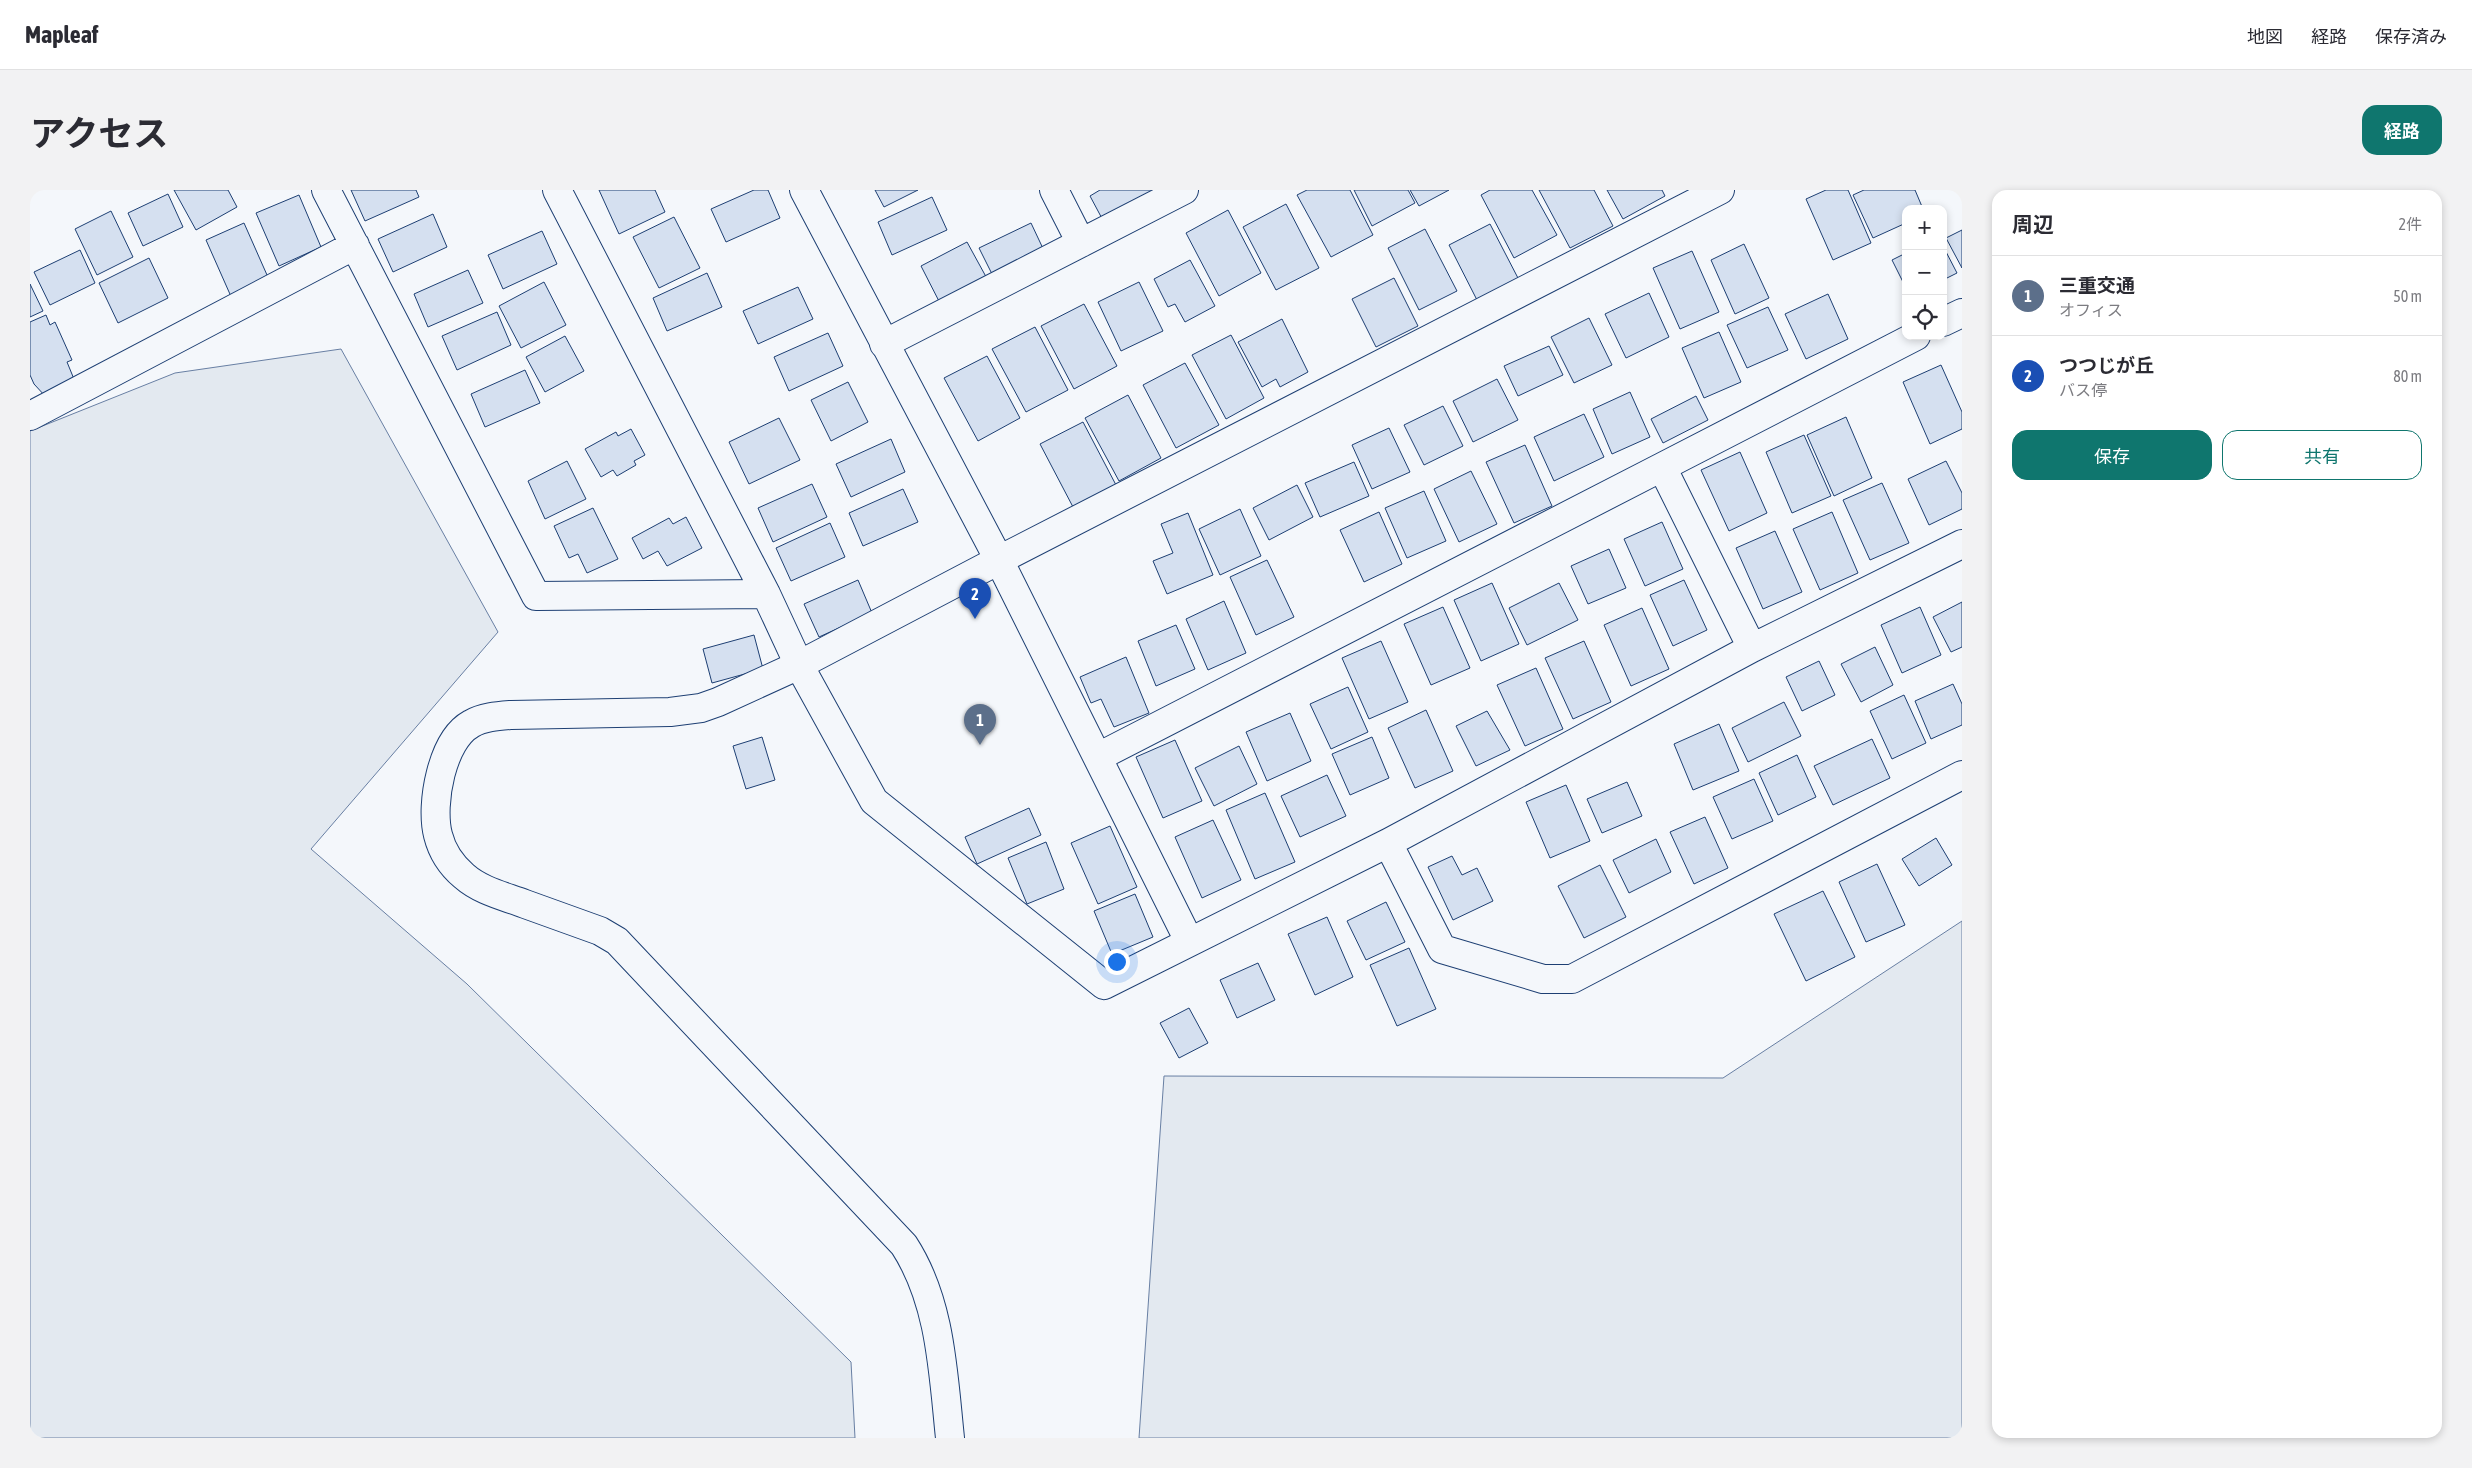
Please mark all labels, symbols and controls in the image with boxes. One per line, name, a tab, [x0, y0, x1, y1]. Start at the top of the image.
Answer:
text: Mapleaf	[25, 21, 98, 48]
text: 地図	[2247, 26, 2283, 47]
text: 経路	[2311, 26, 2347, 47]
text: 保存済み	[2375, 26, 2447, 47]
button: 経路	[2362, 105, 2442, 155]
text: アクセス	[30, 113, 168, 153]
map controls	[1902, 205, 1947, 340]
button: +	[1902, 205, 1947, 250]
text: 周辺	[2012, 212, 2054, 236]
text: 2件	[2398, 215, 2422, 233]
button: −	[1902, 250, 1947, 295]
text: 三重交通	[2059, 274, 2135, 296]
text: 1	[2024, 287, 2032, 305]
text: 50 m	[2393, 287, 2422, 305]
button: locate	[1902, 295, 1947, 340]
text: オフィス	[2059, 301, 2123, 319]
text: つつじが丘	[2059, 354, 2154, 376]
text: 2	[2024, 367, 2032, 385]
text: 80 m	[2393, 367, 2422, 385]
text: バス停	[2059, 381, 2107, 399]
button: 保存	[2012, 430, 2212, 480]
button: 共有	[2222, 430, 2422, 480]
pin: 2	[959, 578, 991, 619]
pin: 1	[964, 704, 996, 745]
your location	[1104, 949, 1130, 975]

